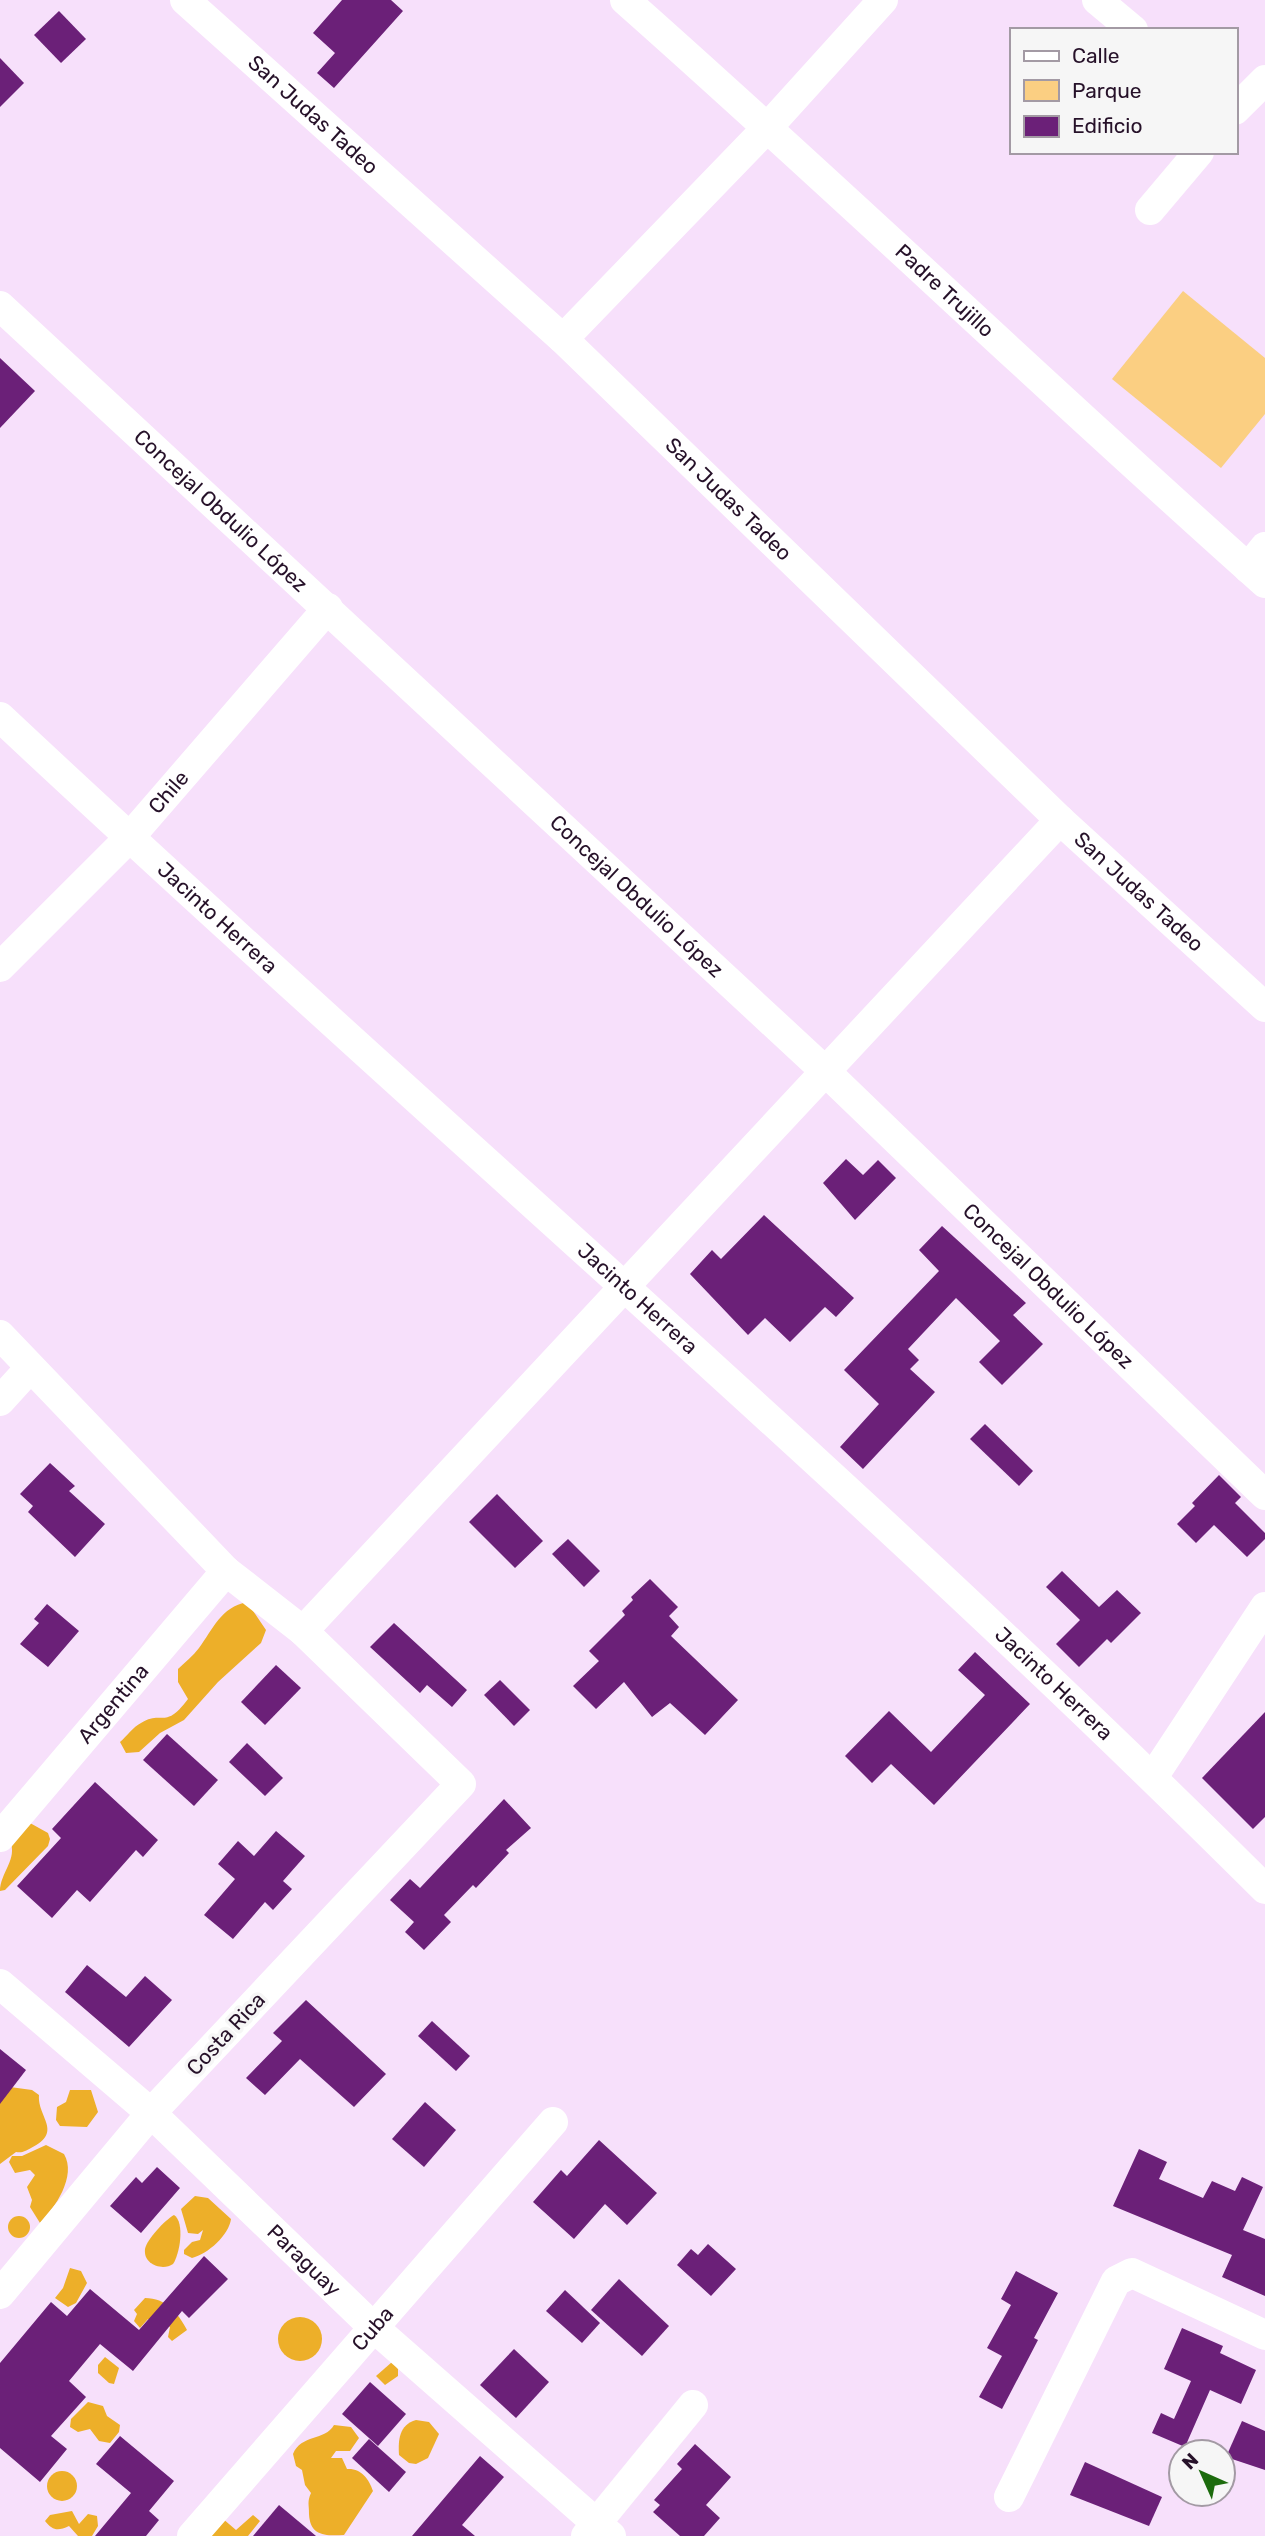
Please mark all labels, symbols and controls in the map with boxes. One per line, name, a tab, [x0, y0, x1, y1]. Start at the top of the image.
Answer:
legend	[1010, 28, 1237, 154]
text: Calle	[1072, 43, 1120, 68]
street label: San Judas Tadeo	[243, 50, 384, 179]
text: Parque	[1072, 78, 1142, 103]
text: Edificio	[1072, 113, 1142, 138]
street label: Padre Trujillo	[890, 239, 999, 342]
street label: Concejal Obdulio López	[129, 424, 313, 597]
street label: San Judas Tadeo	[660, 432, 797, 565]
street label: Chile	[143, 765, 194, 818]
street label: Concejal Obdulio López	[545, 809, 729, 982]
street label: San Judas Tadeo	[1069, 826, 1209, 957]
street label: Jacinto Herrera	[153, 857, 283, 978]
street label: Concejal Obdulio López	[958, 1198, 1139, 1374]
street label: Jacinto Herrera	[573, 1238, 703, 1359]
street label: Jacinto Herrera	[990, 1621, 1118, 1745]
street label: Argentina	[72, 1658, 154, 1748]
street label: Costa Rica	[181, 1987, 270, 2080]
street label: Paraguay	[262, 2219, 347, 2301]
street label: Cuba	[346, 2301, 398, 2356]
north arrow	[1167, 2438, 1237, 2508]
text: N	[1177, 2448, 1203, 2474]

